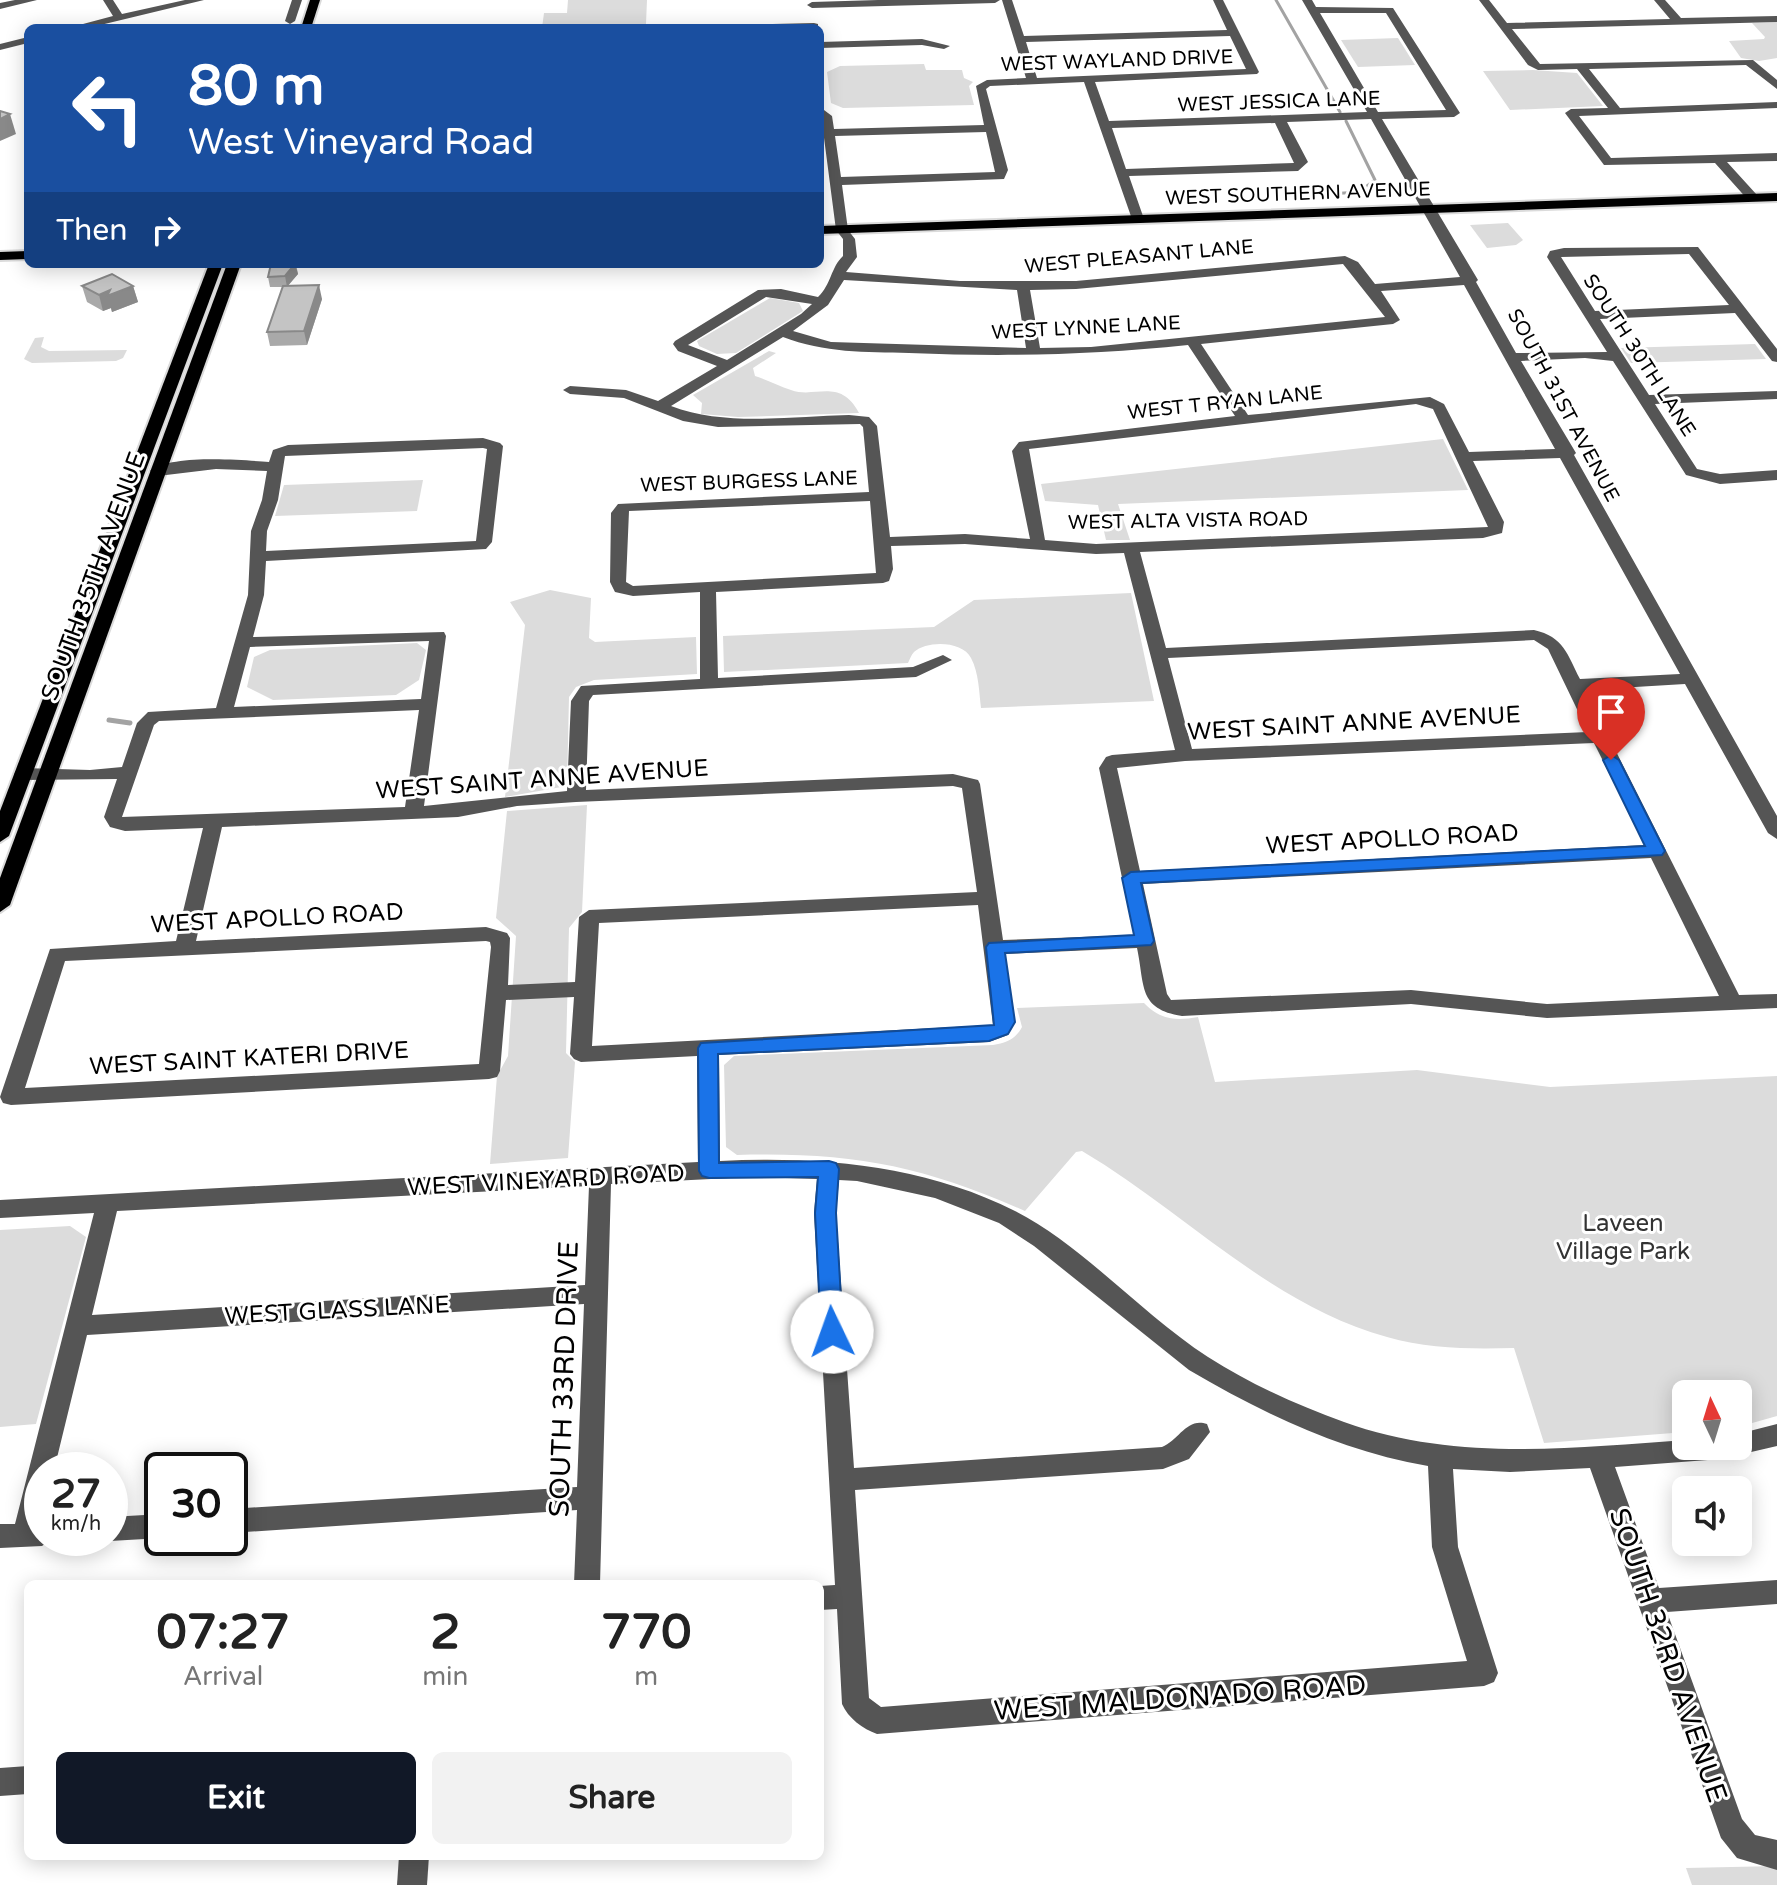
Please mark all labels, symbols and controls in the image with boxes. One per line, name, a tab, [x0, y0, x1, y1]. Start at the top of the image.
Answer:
street label: WEST WAYLAND DRIVE	[1000, 45, 1234, 77]
text: 80 m	[188, 53, 324, 120]
icon: left	[56, 56, 160, 160]
street label: WEST JESSICA LANE	[1177, 86, 1381, 118]
text: West Vineyard Road	[188, 121, 534, 164]
street label: WEST SOUTHERN AVENUE	[1165, 177, 1431, 211]
icon: right	[144, 208, 188, 252]
text: Then	[56, 212, 128, 249]
street label: WEST PLEASANT LANE	[1023, 235, 1255, 279]
street label: SOUTH 30TH LANE	[1578, 270, 1701, 441]
street label: SOUTH 31ST AVENUE	[1502, 305, 1624, 506]
street label: WEST LYNNE LANE	[991, 311, 1181, 345]
street label: WEST T RYAN LANE	[1126, 381, 1324, 425]
street label: SOUTH 35TH AVENUE	[35, 448, 152, 704]
street label: WEST BURGESS LANE	[640, 466, 858, 498]
street label: WEST ALTA VISTA ROAD	[1068, 507, 1308, 535]
pin	[1577, 678, 1645, 760]
icon: arrive	[1589, 690, 1633, 734]
street label: WEST SAINT ANNE AVENUE	[1187, 700, 1521, 747]
street label: WEST SAINT ANNE AVENUE	[375, 753, 709, 806]
street label: WEST APOLLO ROAD	[1265, 818, 1519, 861]
street label: WEST APOLLO ROAD	[150, 897, 404, 940]
street label: WEST SAINT KATERI DRIVE	[88, 1036, 410, 1081]
street label: WEST VINEYARD ROAD	[407, 1159, 685, 1202]
park label: Laveen Village Park	[1556, 1209, 1690, 1266]
street label: SOUTH 33RD DRIVE	[542, 1240, 586, 1518]
street label: WEST GLASS LANE	[224, 1290, 450, 1331]
position arrow	[790, 1290, 874, 1374]
north arrow	[1672, 1380, 1752, 1460]
map controls	[1672, 1380, 1752, 1556]
speed limit sign: 30	[144, 1452, 248, 1556]
text: 27	[51, 1470, 101, 1518]
button: sound	[1672, 1476, 1752, 1556]
street label: SOUTH 32RD AVENUE	[1602, 1504, 1734, 1807]
text: km/h	[51, 1512, 101, 1536]
text: 07:27	[157, 1604, 290, 1662]
text: 2	[430, 1604, 460, 1662]
text: 770	[601, 1604, 691, 1662]
text: Arrival	[183, 1661, 263, 1692]
text: min	[422, 1661, 468, 1692]
text: m	[634, 1661, 658, 1692]
street label: WEST MALDONADO ROAD	[993, 1668, 1367, 1728]
button: Exit	[56, 1752, 416, 1844]
button: Share	[432, 1752, 792, 1844]

